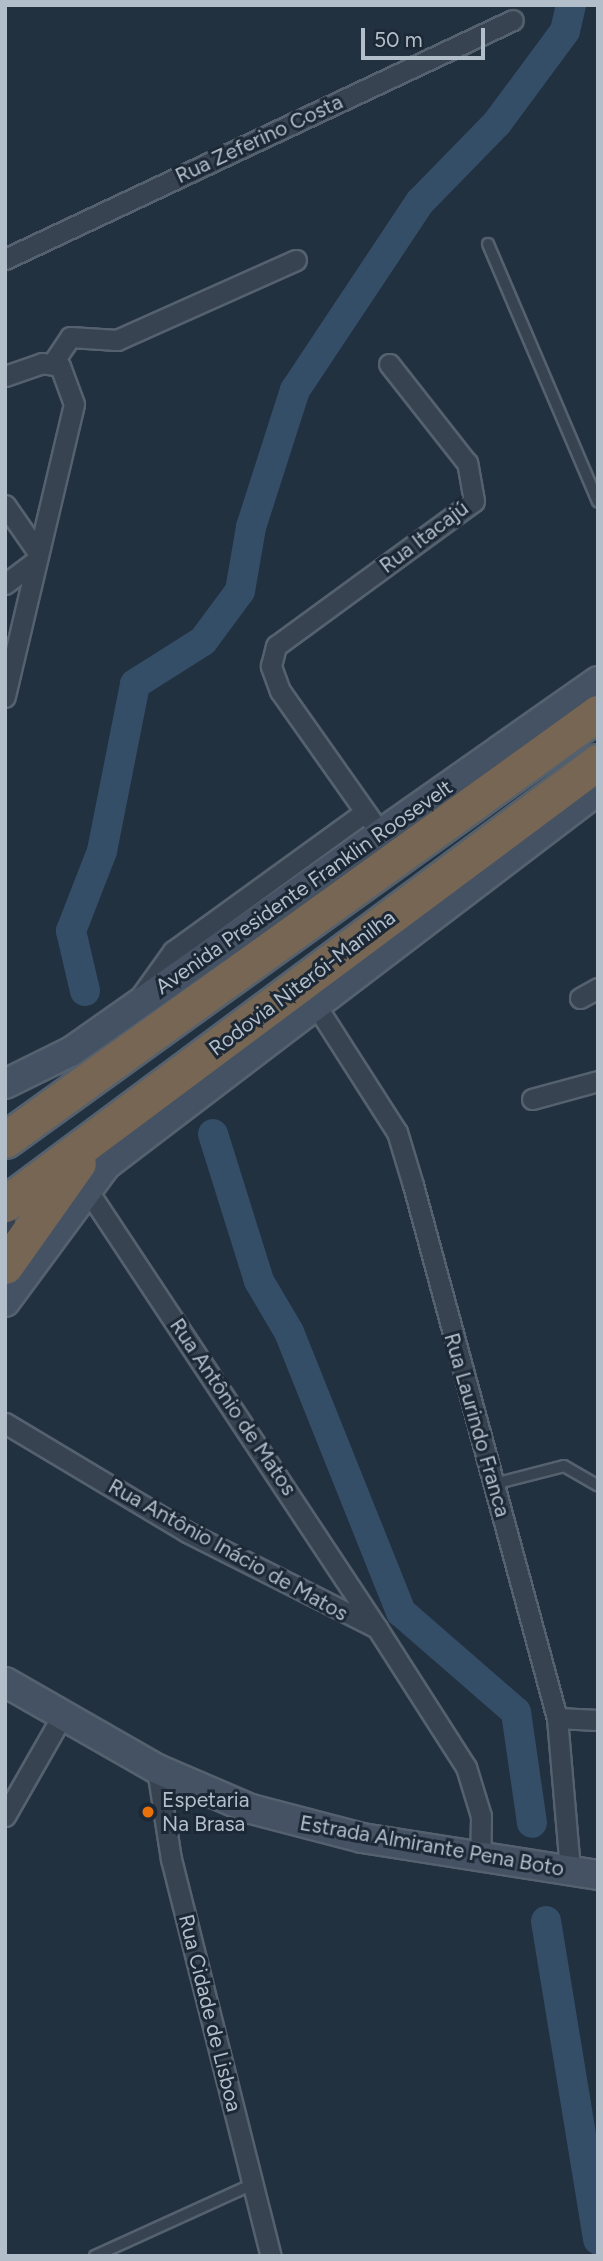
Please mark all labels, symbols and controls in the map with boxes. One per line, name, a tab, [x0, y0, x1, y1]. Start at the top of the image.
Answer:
scale bar	[365, 14, 489, 58]
text: 50 m	[374, 27, 423, 52]
street label: Rua Zeferino Costa	[171, 89, 347, 189]
street label: Rua Itacajú	[375, 495, 473, 579]
street label: Avenida Presidente Franklin Roosevelt	[151, 774, 457, 1000]
street label: Rodovia Niterói-Manilha	[204, 905, 400, 1061]
street label: Rua Antônio de Matos	[164, 1314, 302, 1500]
street label: Rua Laurindo Franca	[439, 1330, 515, 1520]
street label: Rua Antônio Inácio de Matos	[104, 1474, 352, 1626]
place label: Espetaria Na Brasa	[162, 1787, 249, 1837]
marker: Espetaria Na Brasa	[140, 1804, 156, 1820]
street label: Estrada Almirante Pena Boto	[298, 1810, 566, 1882]
street label: Rua Cidade de Lisboa	[173, 1912, 247, 2114]

